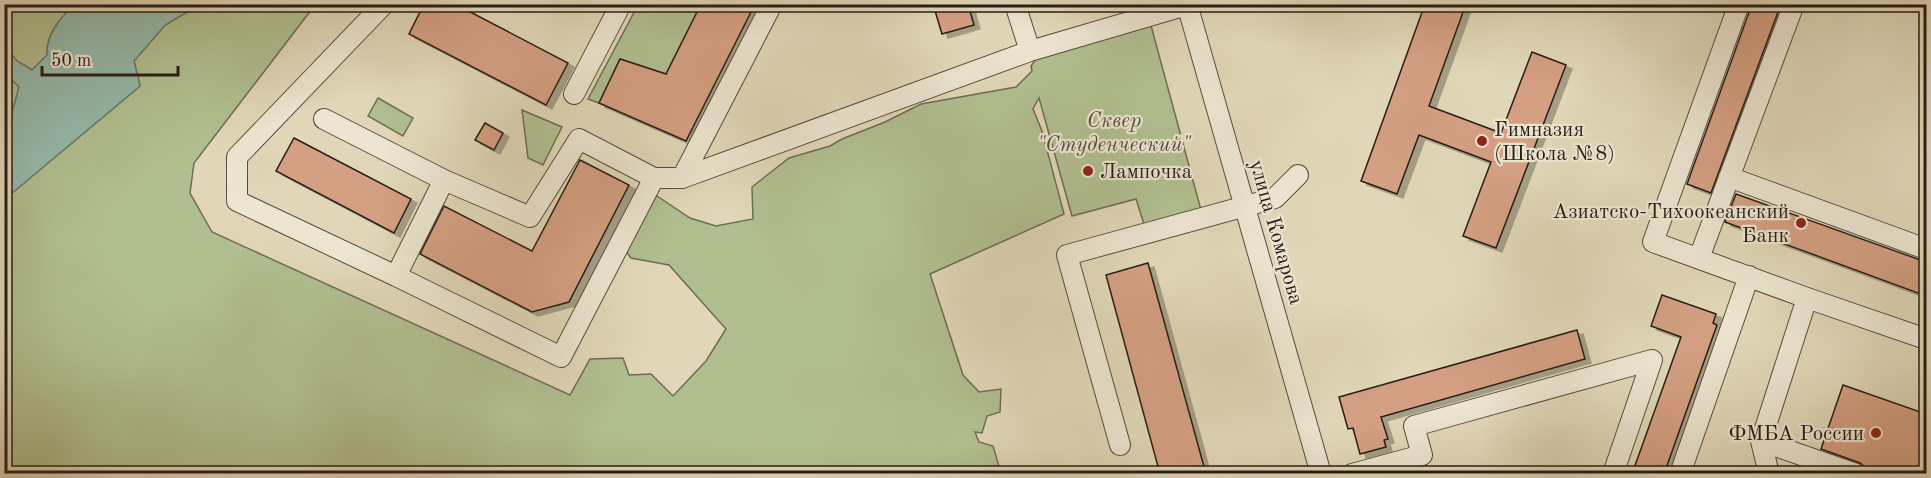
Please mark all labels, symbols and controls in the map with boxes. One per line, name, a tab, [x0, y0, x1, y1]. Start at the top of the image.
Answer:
scale bar	[42, 39, 178, 77]
text: 50 m	[51, 52, 91, 70]
park label: Сквер "Студенческий"	[1037, 111, 1192, 156]
place label: Гимназия (Школа №8)	[1494, 120, 1615, 165]
marker: Гимназия (Школа №8)	[1475, 134, 1489, 148]
street label: улица Комарова	[1245, 158, 1306, 307]
place label: Лампочка	[1100, 162, 1192, 183]
marker: Лампочка	[1081, 164, 1095, 178]
place label: Азиатско-Тихоокеанский Банк	[1552, 202, 1789, 247]
marker: Азиатско-Тихоокеанский Банк	[1794, 216, 1808, 230]
place label: ФМБА России	[1728, 424, 1864, 445]
marker: ФМБА России	[1869, 426, 1883, 440]

